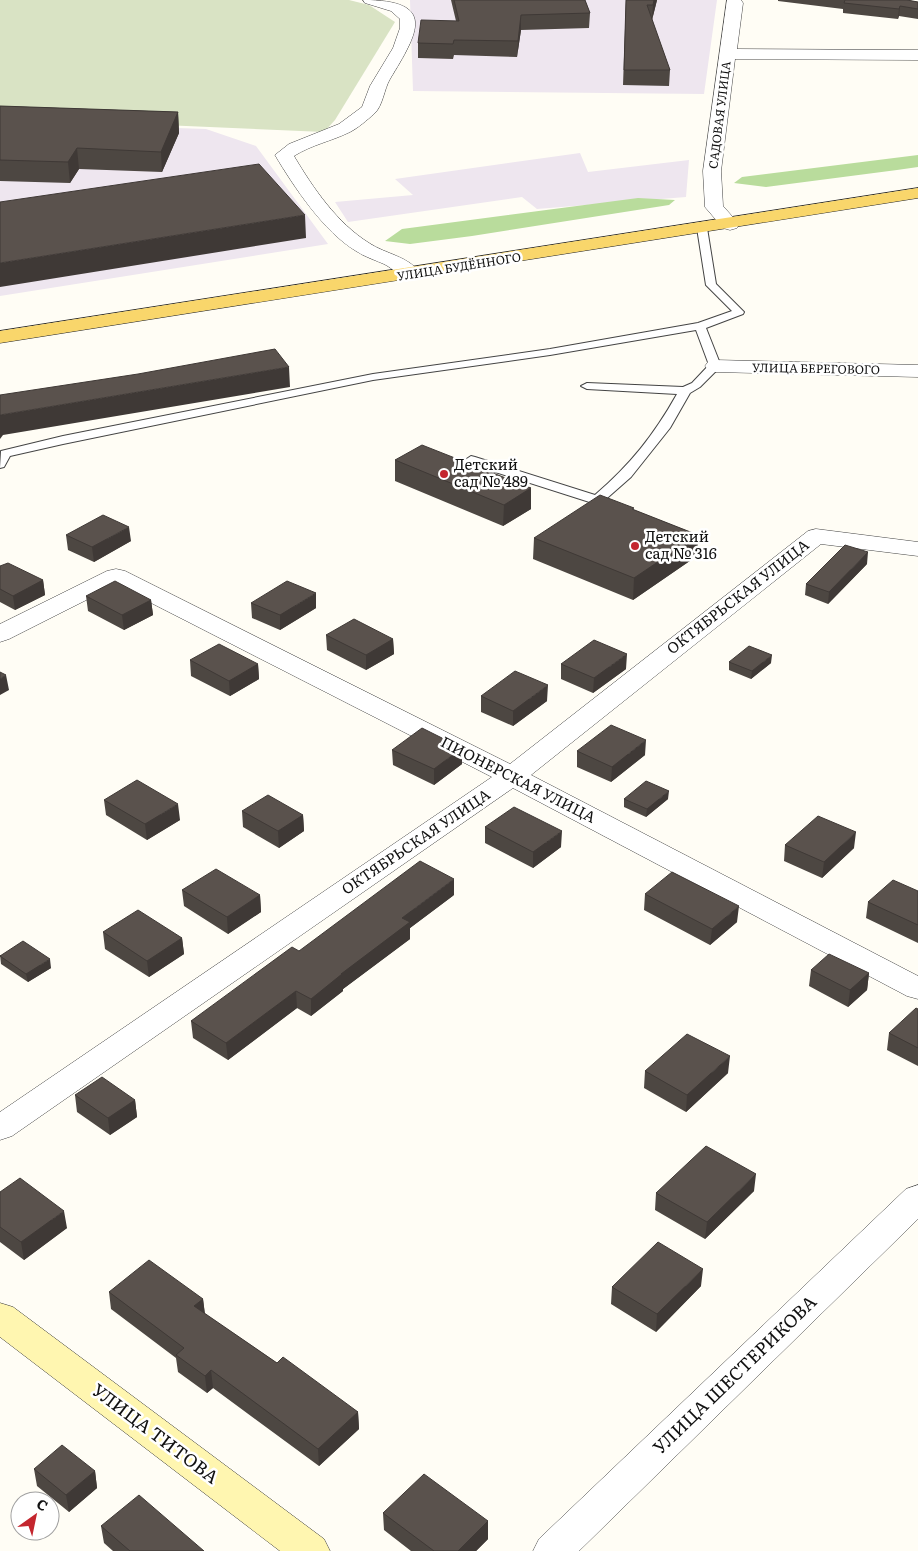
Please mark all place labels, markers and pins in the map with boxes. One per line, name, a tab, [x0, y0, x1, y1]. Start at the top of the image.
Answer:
place label: Детский сад № 489	[454, 452, 528, 492]
marker: Детский сад № 489	[438, 468, 450, 480]
place label: Детский сад № 316	[645, 524, 717, 564]
marker: Детский сад № 316	[629, 540, 641, 552]

